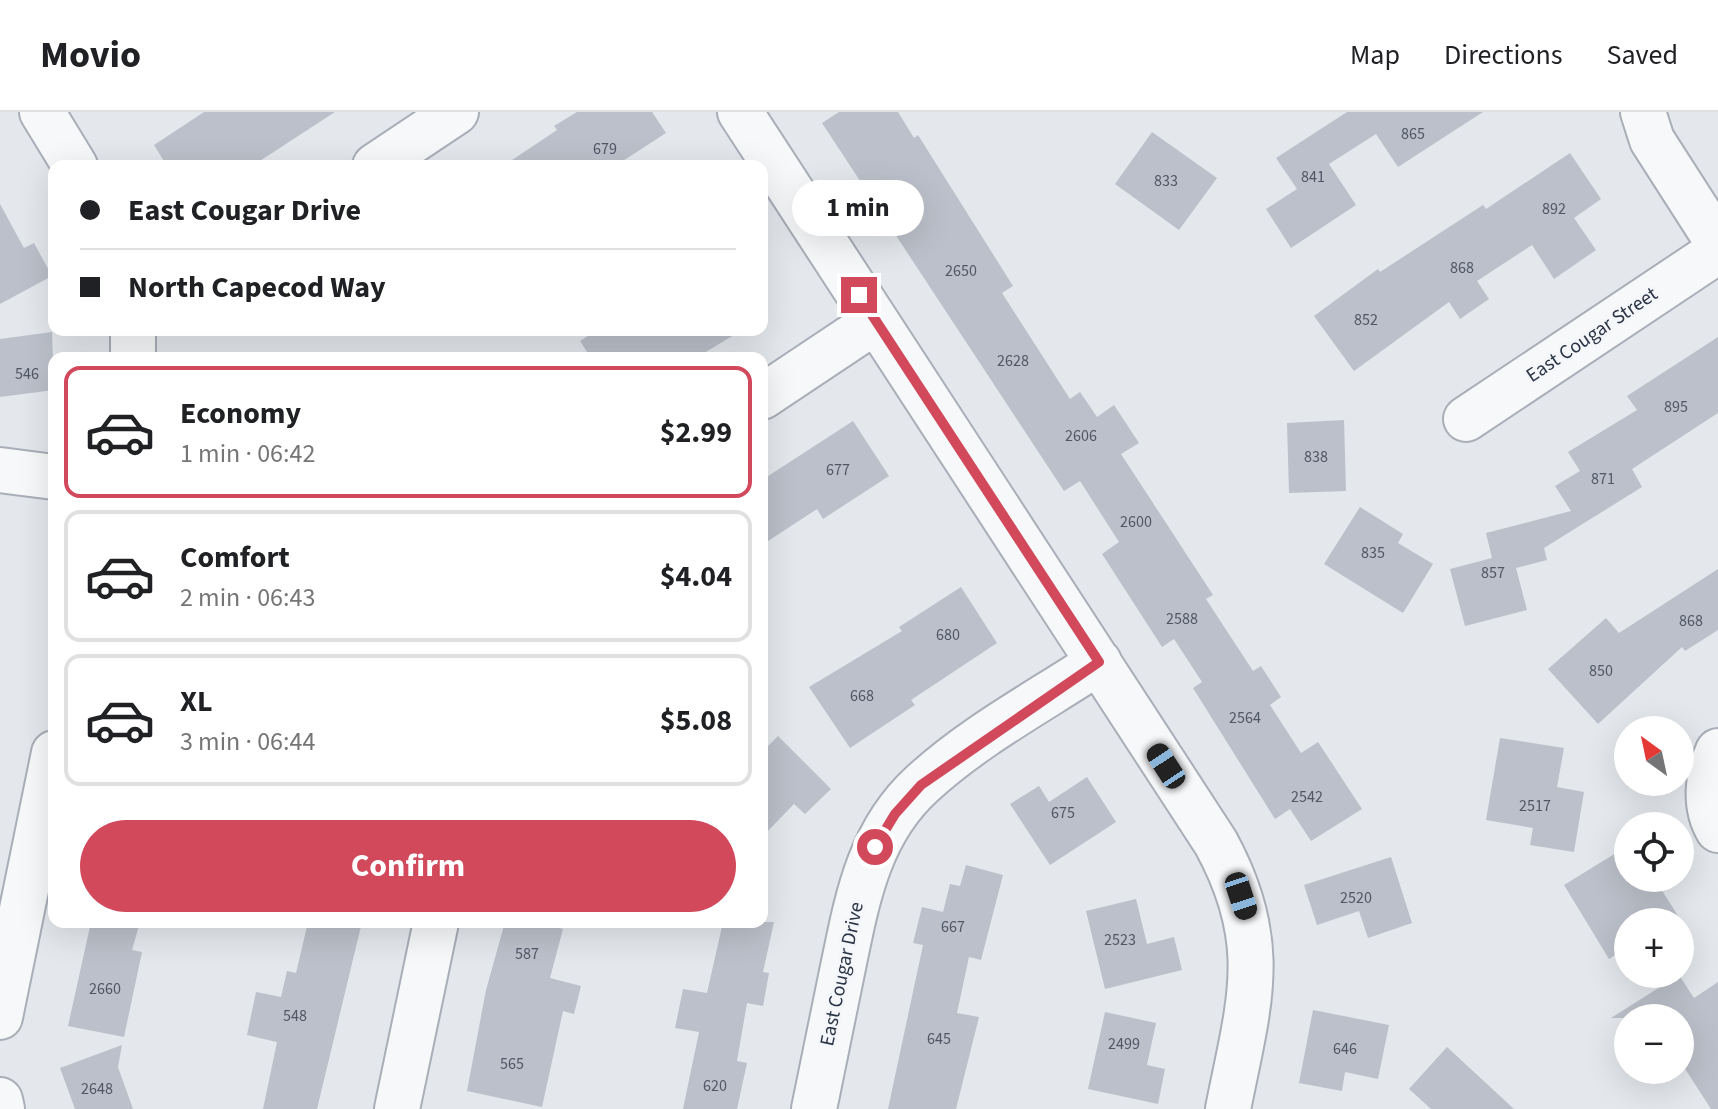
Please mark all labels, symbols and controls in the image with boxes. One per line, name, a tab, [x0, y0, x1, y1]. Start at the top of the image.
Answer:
text: Movio	[40, 28, 141, 82]
text: Map	[1350, 35, 1400, 75]
text: Directions	[1444, 35, 1563, 75]
text: Saved	[1607, 35, 1678, 75]
house number: 865	[1401, 123, 1425, 145]
house number: 679	[593, 138, 617, 160]
house number: 841	[1301, 166, 1325, 188]
house number: 833	[1154, 170, 1178, 192]
callout: 1 min	[793, 179, 925, 235]
text: East Cougar Drive	[128, 189, 361, 232]
text: 1 min	[826, 189, 890, 226]
house number: 892	[1542, 198, 1566, 220]
house number: 868	[1450, 257, 1474, 279]
house number: 2650	[945, 260, 977, 282]
text: North Capecod Way	[128, 266, 386, 309]
route end	[841, 277, 877, 313]
street label: East Cougar Street	[1521, 280, 1664, 389]
house number: 852	[1354, 309, 1378, 331]
house number: 2628	[997, 350, 1029, 372]
house number: 546	[15, 363, 39, 385]
text: Economy	[180, 392, 301, 435]
icon: car	[84, 396, 156, 468]
house number: 895	[1664, 396, 1688, 418]
text: $2.99	[660, 411, 732, 454]
house number: 2606	[1065, 425, 1097, 447]
text: 1 min · 06:42	[180, 435, 315, 472]
house number: 838	[1304, 446, 1328, 468]
house number: 677	[826, 459, 850, 481]
house number: 871	[1591, 468, 1615, 490]
house number: 2600	[1120, 511, 1152, 533]
text: Comfort	[180, 536, 290, 579]
icon: car	[84, 540, 156, 612]
house number: 835	[1361, 542, 1385, 564]
text: $4.04	[660, 555, 732, 598]
house number: 857	[1481, 562, 1505, 584]
text: 2 min · 06:43	[180, 579, 315, 616]
house number: 2588	[1166, 608, 1198, 630]
house number: 868	[1679, 610, 1703, 632]
house number: 680	[936, 624, 960, 646]
house number: 850	[1589, 660, 1613, 682]
text: XL	[180, 680, 213, 723]
icon: car	[84, 684, 156, 756]
house number: 668	[850, 685, 874, 707]
text: $5.08	[660, 699, 732, 742]
house number: 2564	[1229, 707, 1261, 729]
north arrow	[1614, 716, 1694, 796]
map controls	[1614, 716, 1694, 1084]
text: 3 min · 06:44	[180, 723, 315, 760]
car	[1143, 739, 1189, 793]
house number: 2542	[1291, 786, 1323, 808]
house number: 2517	[1519, 795, 1551, 817]
house number: 675	[1051, 802, 1075, 824]
button: locate	[1614, 812, 1694, 892]
button: Confirm	[80, 820, 736, 912]
route start	[857, 829, 893, 865]
car	[1222, 869, 1260, 923]
house number: 2520	[1340, 887, 1372, 909]
street label: East Cougar Drive	[813, 899, 871, 1049]
button: +	[1614, 908, 1694, 988]
house number: 667	[941, 916, 965, 938]
house number: 2523	[1104, 929, 1136, 951]
house number: 587	[515, 943, 539, 965]
house number: 2660	[89, 978, 121, 1000]
button: −	[1614, 1004, 1694, 1084]
house number: 548	[283, 1005, 307, 1027]
house number: 645	[927, 1028, 951, 1050]
house number: 2499	[1108, 1033, 1140, 1055]
house number: 646	[1333, 1038, 1357, 1060]
house number: 565	[500, 1053, 524, 1075]
house number: 620	[703, 1075, 727, 1097]
house number: 2648	[81, 1078, 113, 1100]

